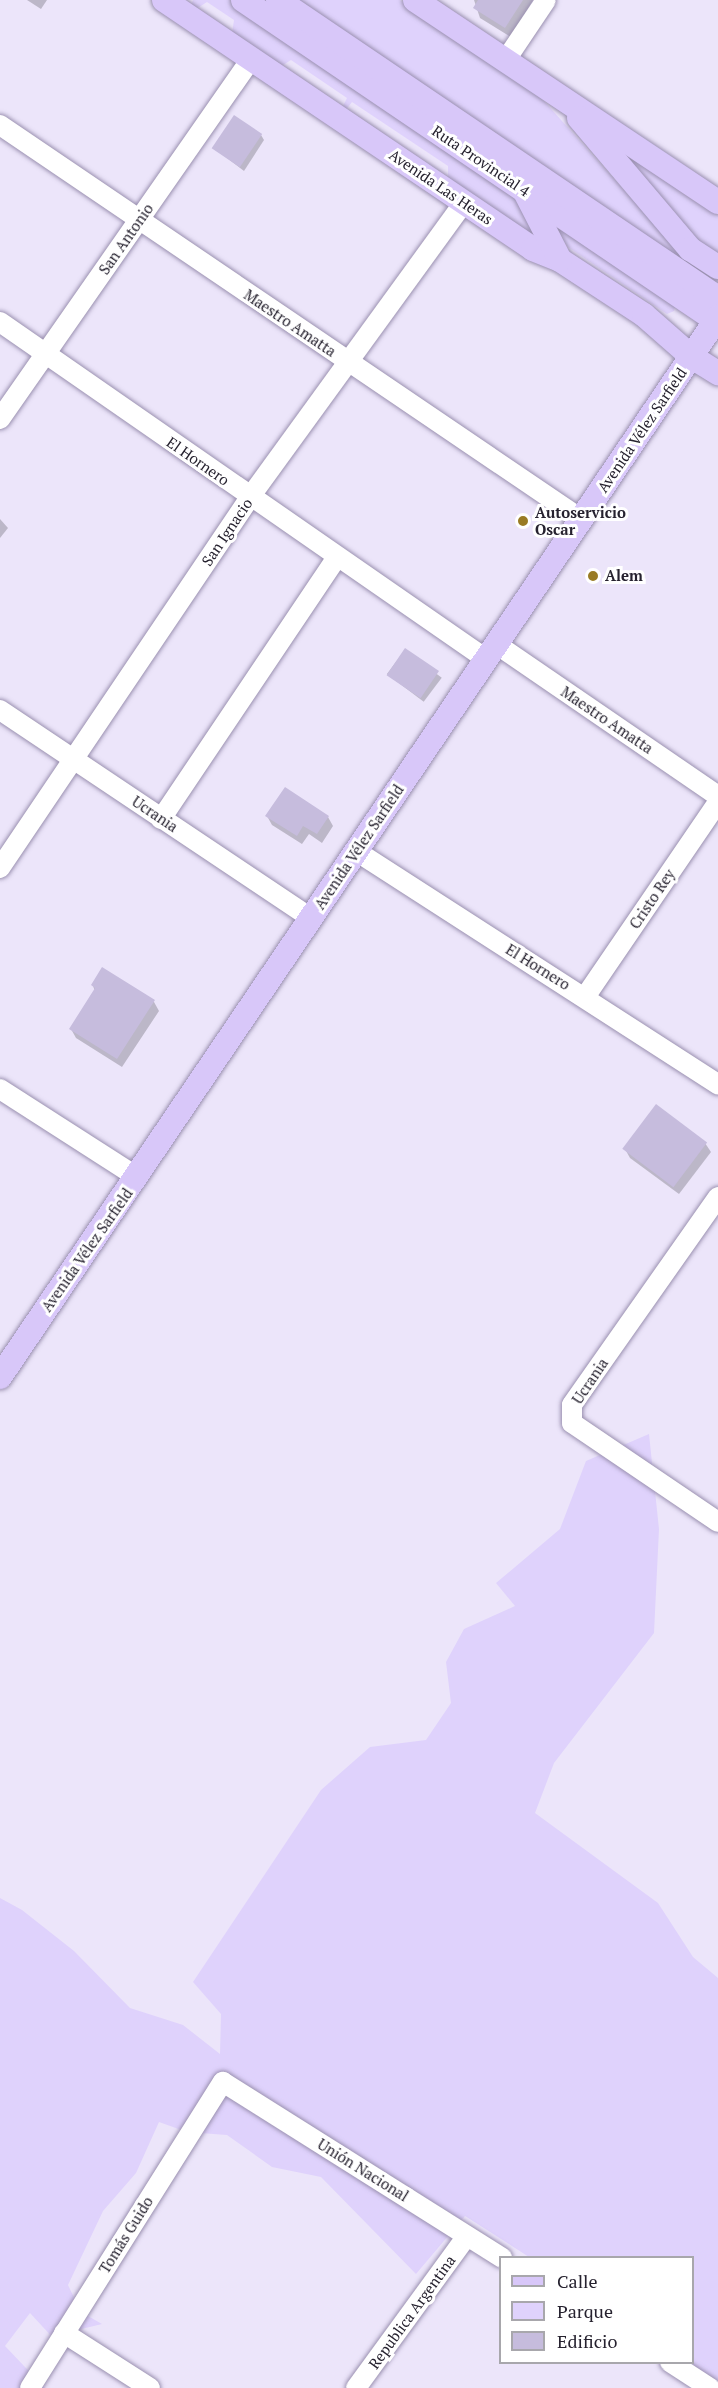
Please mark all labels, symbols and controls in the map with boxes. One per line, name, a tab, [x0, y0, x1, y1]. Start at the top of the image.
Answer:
street label: Ruta Provincial 4	[429, 122, 533, 200]
street label: Avenida Las Heras	[386, 146, 496, 228]
street label: San Antonio	[95, 200, 157, 278]
street label: Maestro Amatta	[240, 286, 340, 360]
street label: Avenida Vélez Sarfield	[593, 364, 691, 496]
street label: El Hornero	[163, 433, 233, 489]
street label: San Ignacio	[198, 495, 256, 569]
place label: Autoservicio Oscar	[535, 503, 626, 538]
marker: Autoservicio Oscar	[516, 514, 530, 528]
place label: Alem	[605, 567, 643, 585]
marker: Alem	[586, 569, 600, 583]
street label: Maestro Amatta	[557, 683, 657, 757]
street label: Avenida Vélez Sarfield	[310, 781, 408, 913]
street label: Ucrania	[129, 792, 181, 836]
street label: Cristo Rey	[626, 866, 678, 932]
street label: El Hornero	[503, 940, 573, 994]
street label: Avenida Vélez Sarfield	[37, 1185, 137, 1315]
street label: Ucrania	[568, 1355, 612, 1407]
street label: Unión Nacional	[314, 2135, 412, 2205]
street label: Tomás Guido	[95, 2193, 157, 2277]
street label: Republica Argentina	[365, 2252, 459, 2372]
legend	[499, 2256, 694, 2364]
text: Calle	[557, 2269, 598, 2293]
text: Parque	[557, 2299, 613, 2323]
text: Edificio	[557, 2329, 617, 2353]

